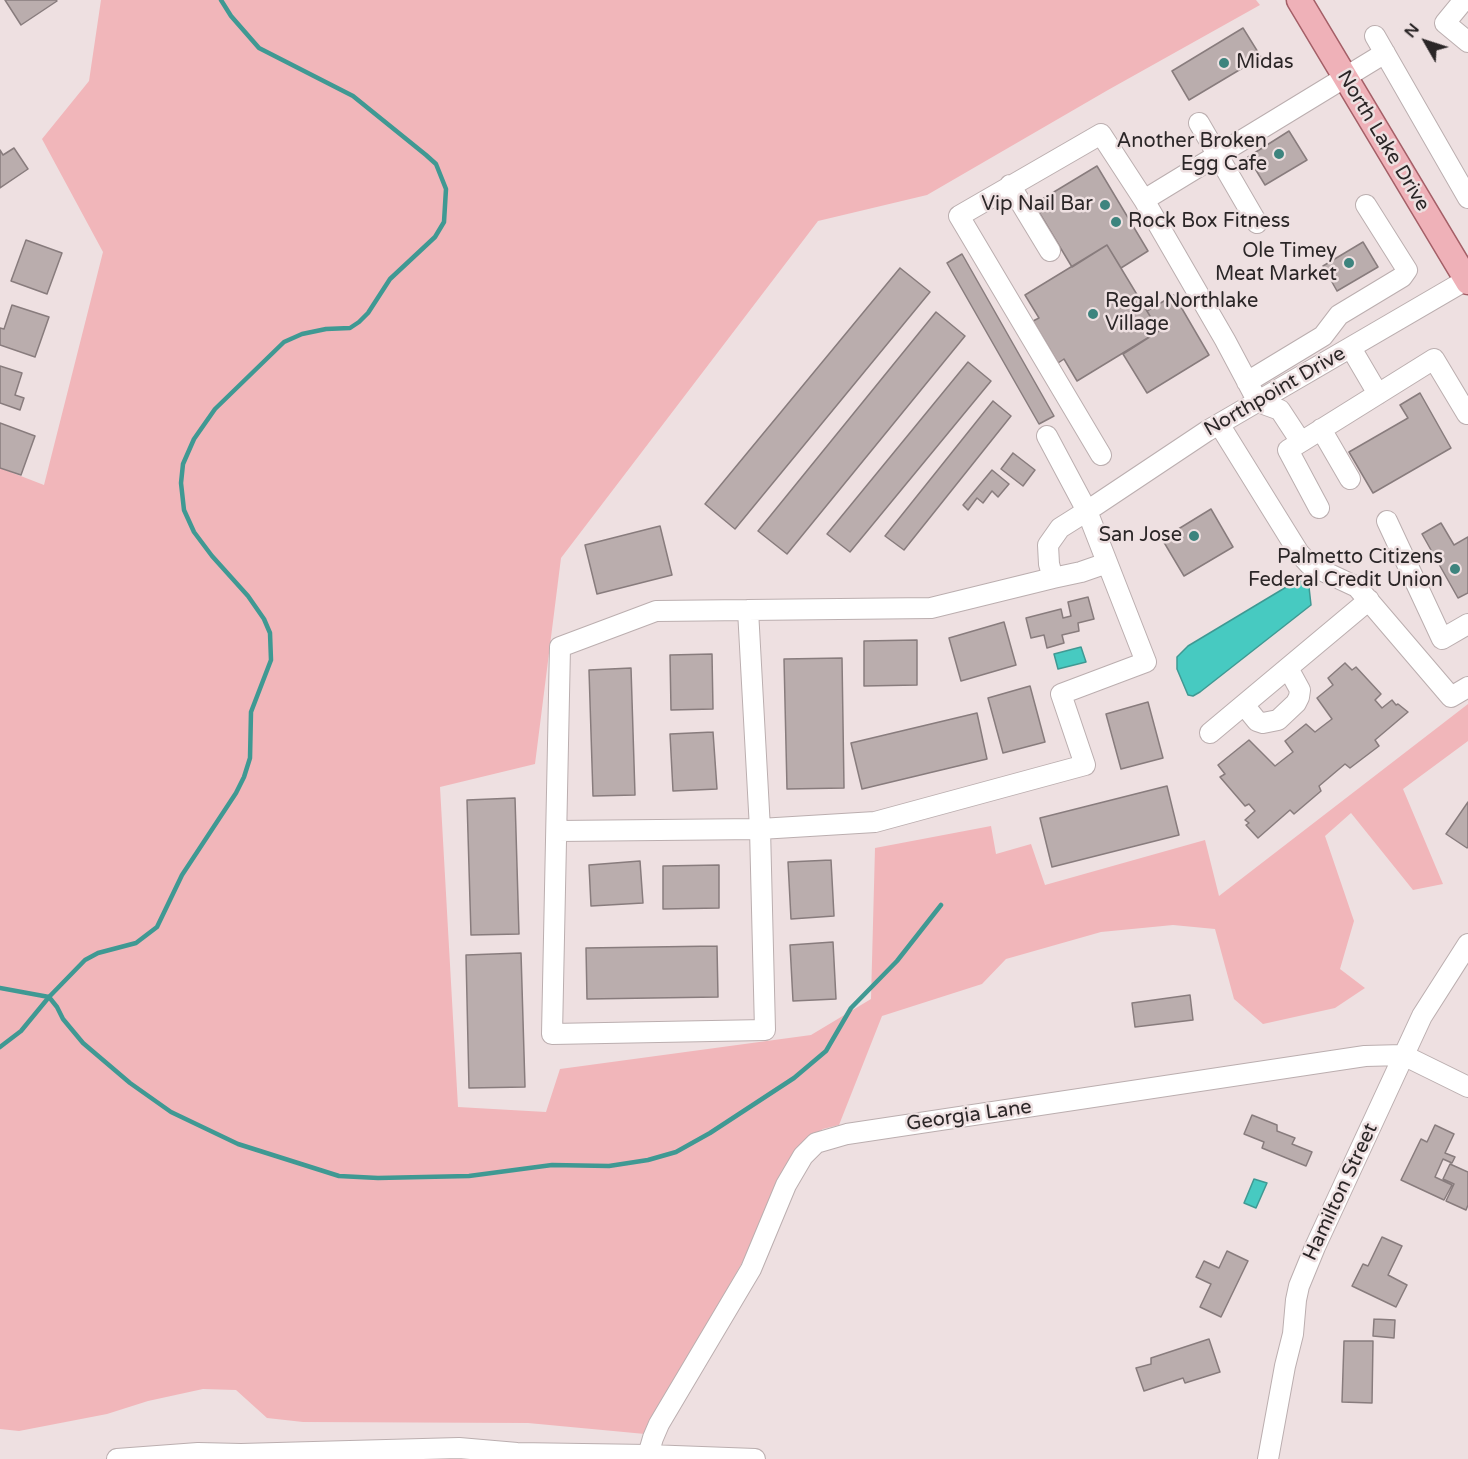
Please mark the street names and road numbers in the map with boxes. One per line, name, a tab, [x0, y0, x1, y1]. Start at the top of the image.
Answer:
street label: North Lake Drive	[1332, 66, 1434, 216]
street label: Northpoint Drive	[1200, 342, 1350, 442]
street label: Georgia Lane	[905, 1095, 1033, 1137]
street label: Hamilton Street	[1299, 1119, 1383, 1265]

